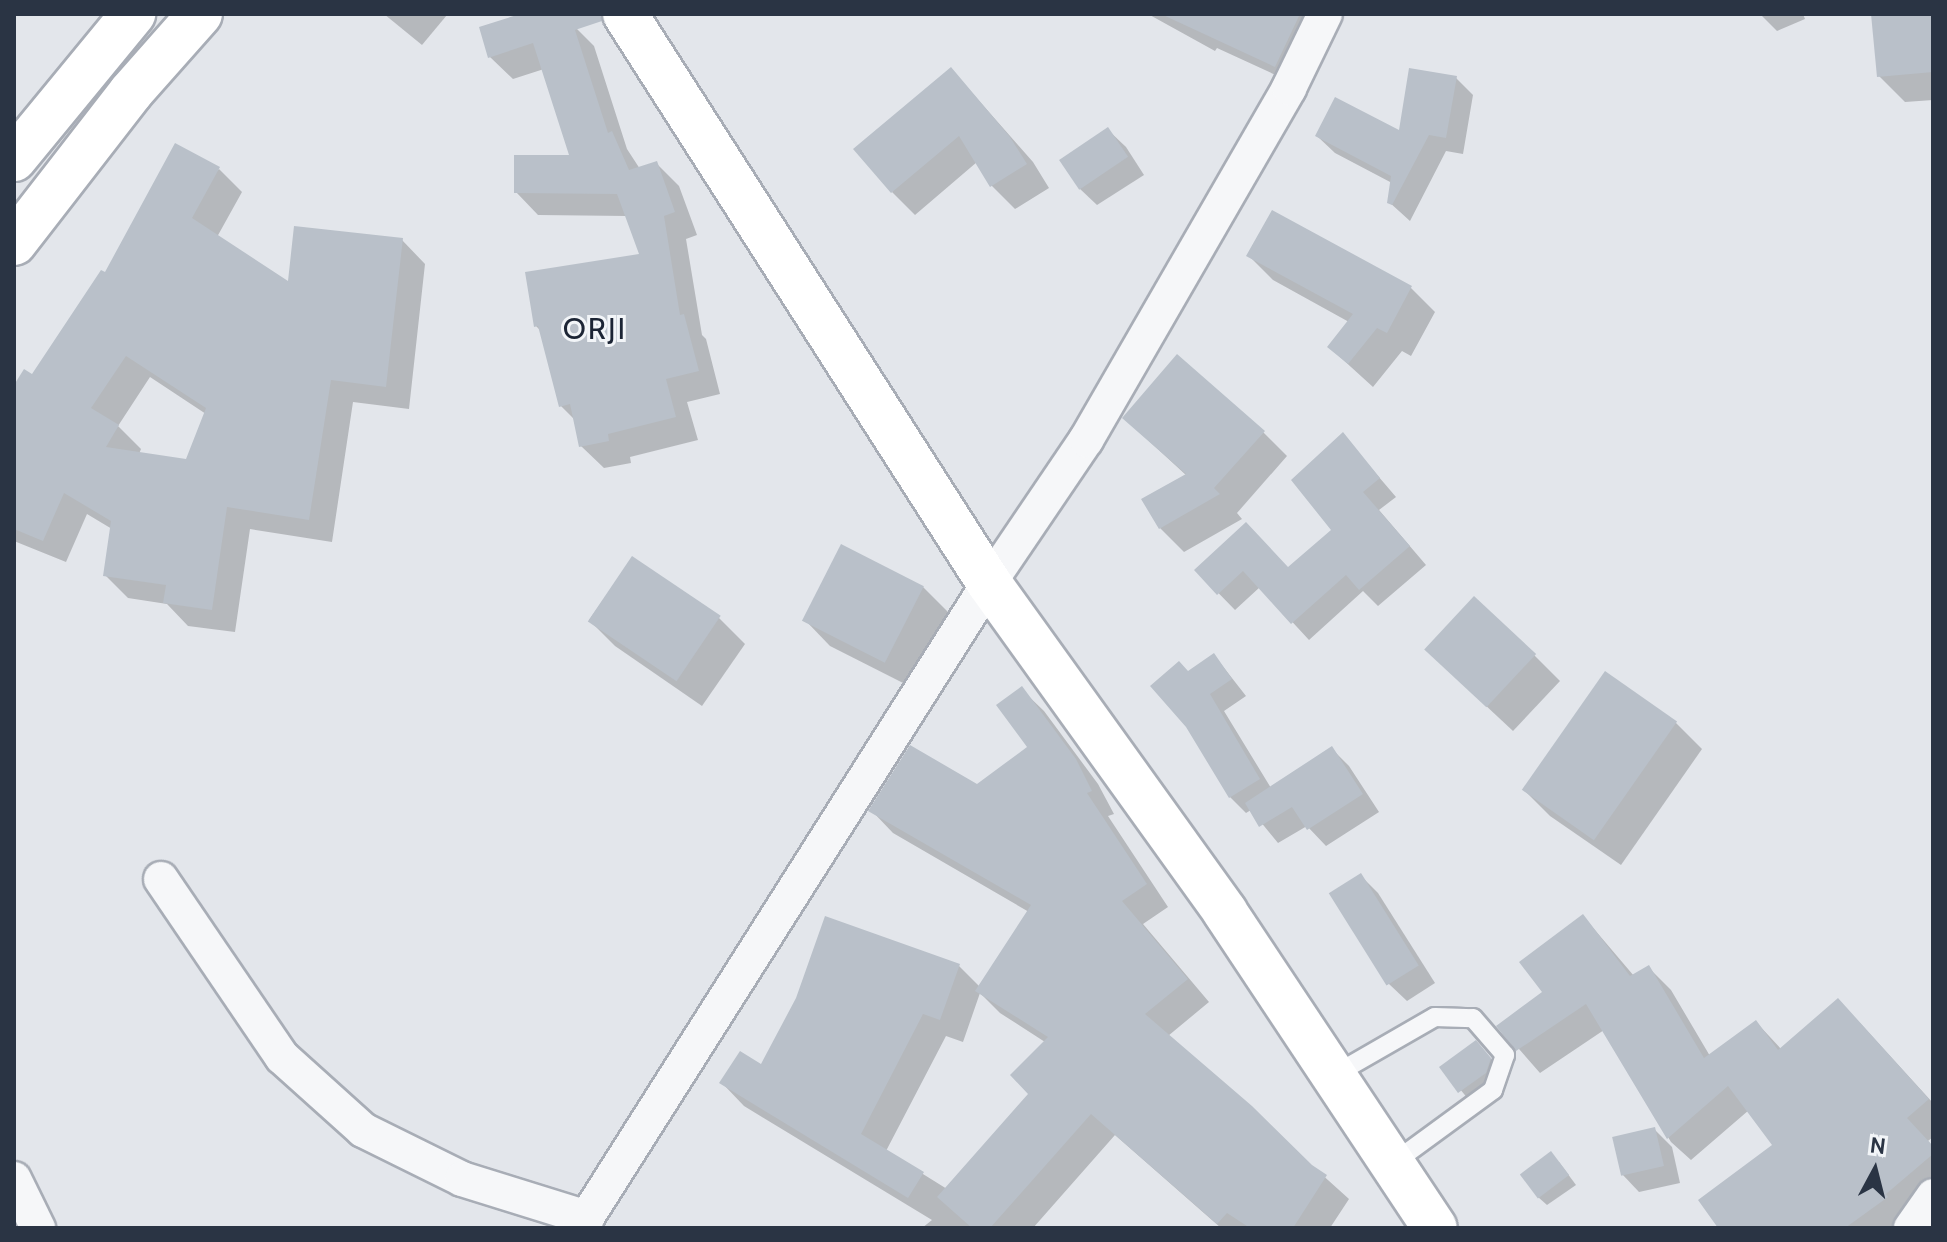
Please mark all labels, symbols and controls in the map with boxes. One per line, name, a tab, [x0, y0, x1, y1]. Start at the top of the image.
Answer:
district label: ORJI	[563, 311, 627, 347]
north arrow	[1835, 1130, 1915, 1210]
text: N	[1869, 1131, 1887, 1160]

